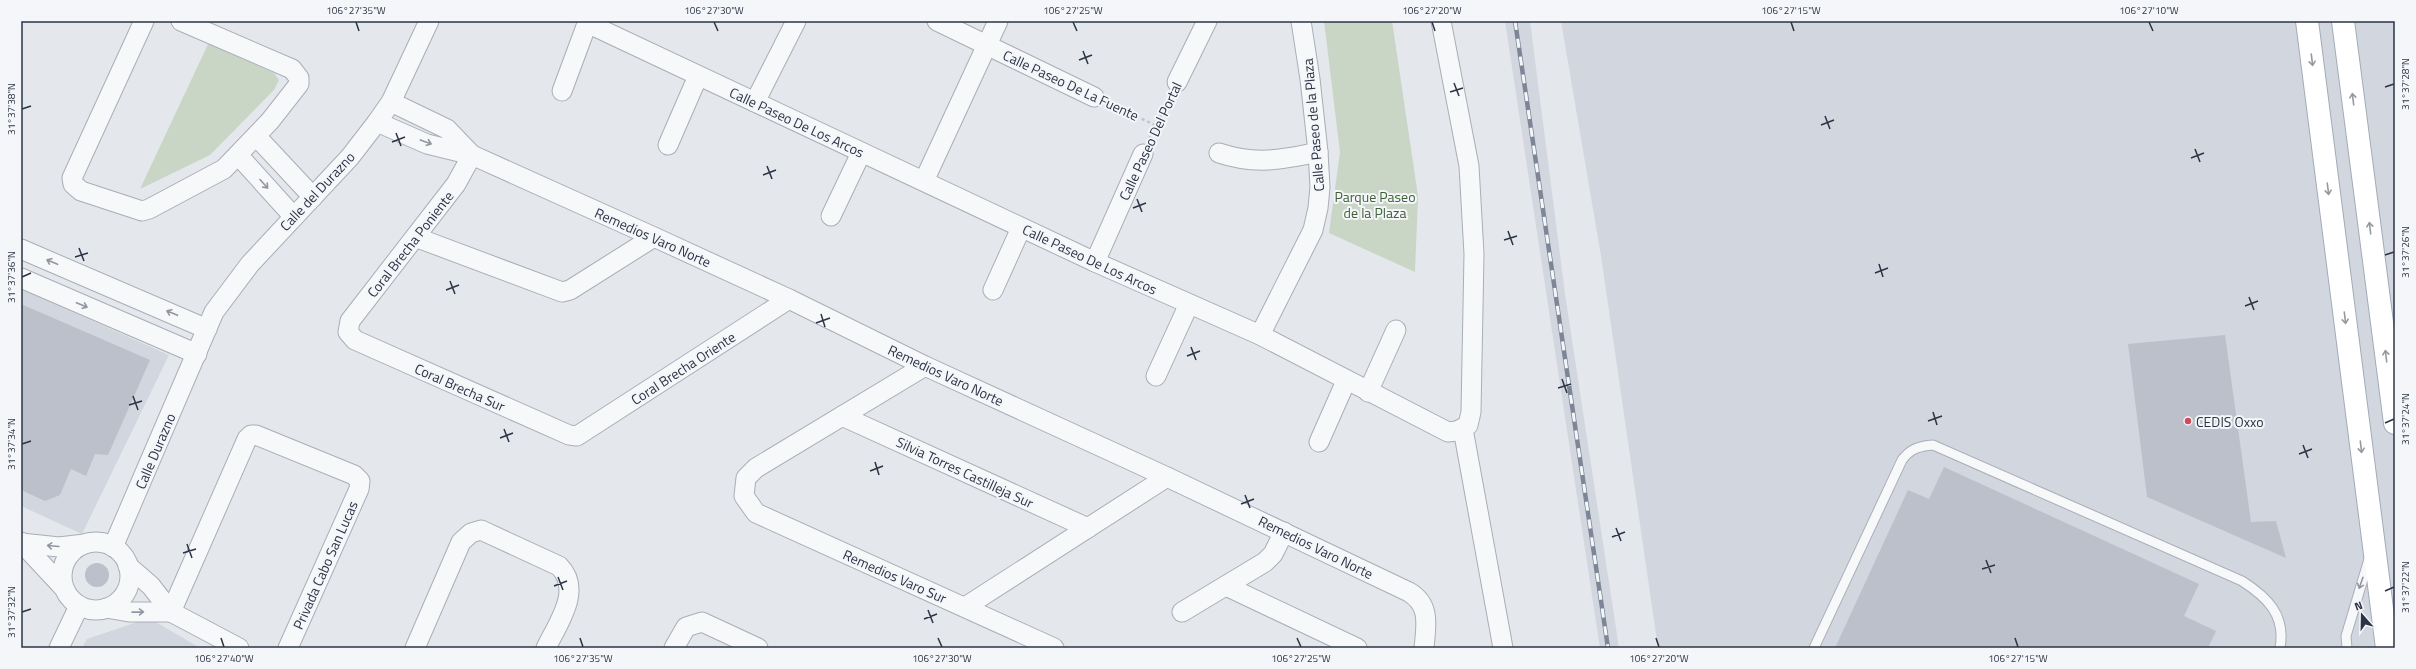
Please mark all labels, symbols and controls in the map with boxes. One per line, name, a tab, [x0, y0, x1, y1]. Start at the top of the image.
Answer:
text: 106°27'35"W	[326, 3, 386, 18]
text: 106°27'30"W	[684, 3, 744, 18]
text: 106°27'25"W	[1043, 3, 1103, 18]
text: 106°27'20"W	[1402, 3, 1462, 18]
text: 106°27'15"W	[1761, 3, 1821, 18]
text: 106°27'10"W	[2119, 3, 2179, 18]
street label: Calle Paseo De La Fuente	[1000, 44, 1142, 126]
one-way arrow	[2308, 53, 2316, 66]
street label: Calle Paseo de la Plaza	[1297, 58, 1329, 192]
text: 31°37'28"N	[2398, 58, 2413, 110]
street label: Calle Paseo Del Portal	[1113, 78, 1187, 204]
street label: Calle Paseo De Los Arcos	[726, 82, 868, 162]
text: 31°37'38"N	[4, 83, 19, 135]
one-way arrow	[2349, 93, 2357, 106]
one-way arrow	[419, 139, 431, 147]
street label: Calle del Durazno	[275, 147, 359, 235]
one-way arrow	[260, 179, 269, 189]
one-way arrow	[2324, 182, 2332, 195]
street label: Coral Brecha Poniente	[362, 186, 458, 302]
park label: Parque Paseo de la Plaza	[1334, 186, 1416, 223]
street label: Remedios Varo Norte	[591, 202, 715, 272]
street label: Calle Paseo De Los Arcos	[1019, 219, 1161, 299]
one-way arrow	[2366, 222, 2374, 235]
text: 31°37'26"N	[2398, 226, 2413, 278]
text: 31°37'36"N	[4, 251, 19, 303]
one-way arrow	[46, 258, 58, 266]
one-way arrow	[76, 302, 88, 309]
one-way arrow	[166, 309, 178, 317]
one-way arrow	[2341, 311, 2349, 324]
street label: Coral Brecha Oriente	[627, 326, 739, 410]
street label: Remedios Varo Norte	[885, 339, 1007, 411]
one-way arrow	[2382, 350, 2390, 363]
street label: Coral Brecha Sur	[411, 358, 509, 416]
text: 31°37'24"N	[2398, 393, 2413, 445]
street label: Calle Durazno	[130, 410, 180, 492]
place label: CEDIS Oxxo	[2196, 411, 2264, 432]
marker: CEDIS Oxxo	[2183, 416, 2193, 426]
text: 31°37'34"N	[4, 418, 19, 470]
street label: Silvia Torres Castilleja Sur	[893, 431, 1037, 513]
one-way arrow	[2357, 440, 2365, 453]
street label: Privada Cabo San Lucas	[287, 497, 363, 633]
street label: Remedios Varo Norte	[1255, 510, 1377, 584]
one-way arrow	[47, 542, 60, 549]
street label: Remedios Varo Sur	[840, 544, 950, 608]
text: 31°37'22"N	[2398, 561, 2413, 613]
one-way arrow	[2357, 576, 2364, 589]
text: 31°37'32"N	[4, 586, 19, 638]
north arrow	[2342, 595, 2382, 635]
text: N	[2352, 597, 2365, 614]
one-way arrow	[131, 608, 144, 616]
text: 106°27'40"W	[194, 651, 254, 666]
text: 106°27'35"W	[553, 651, 613, 666]
text: 106°27'30"W	[912, 651, 972, 666]
text: 106°27'25"W	[1271, 651, 1331, 666]
text: 106°27'20"W	[1629, 651, 1689, 666]
text: 106°27'15"W	[1988, 651, 2048, 666]

